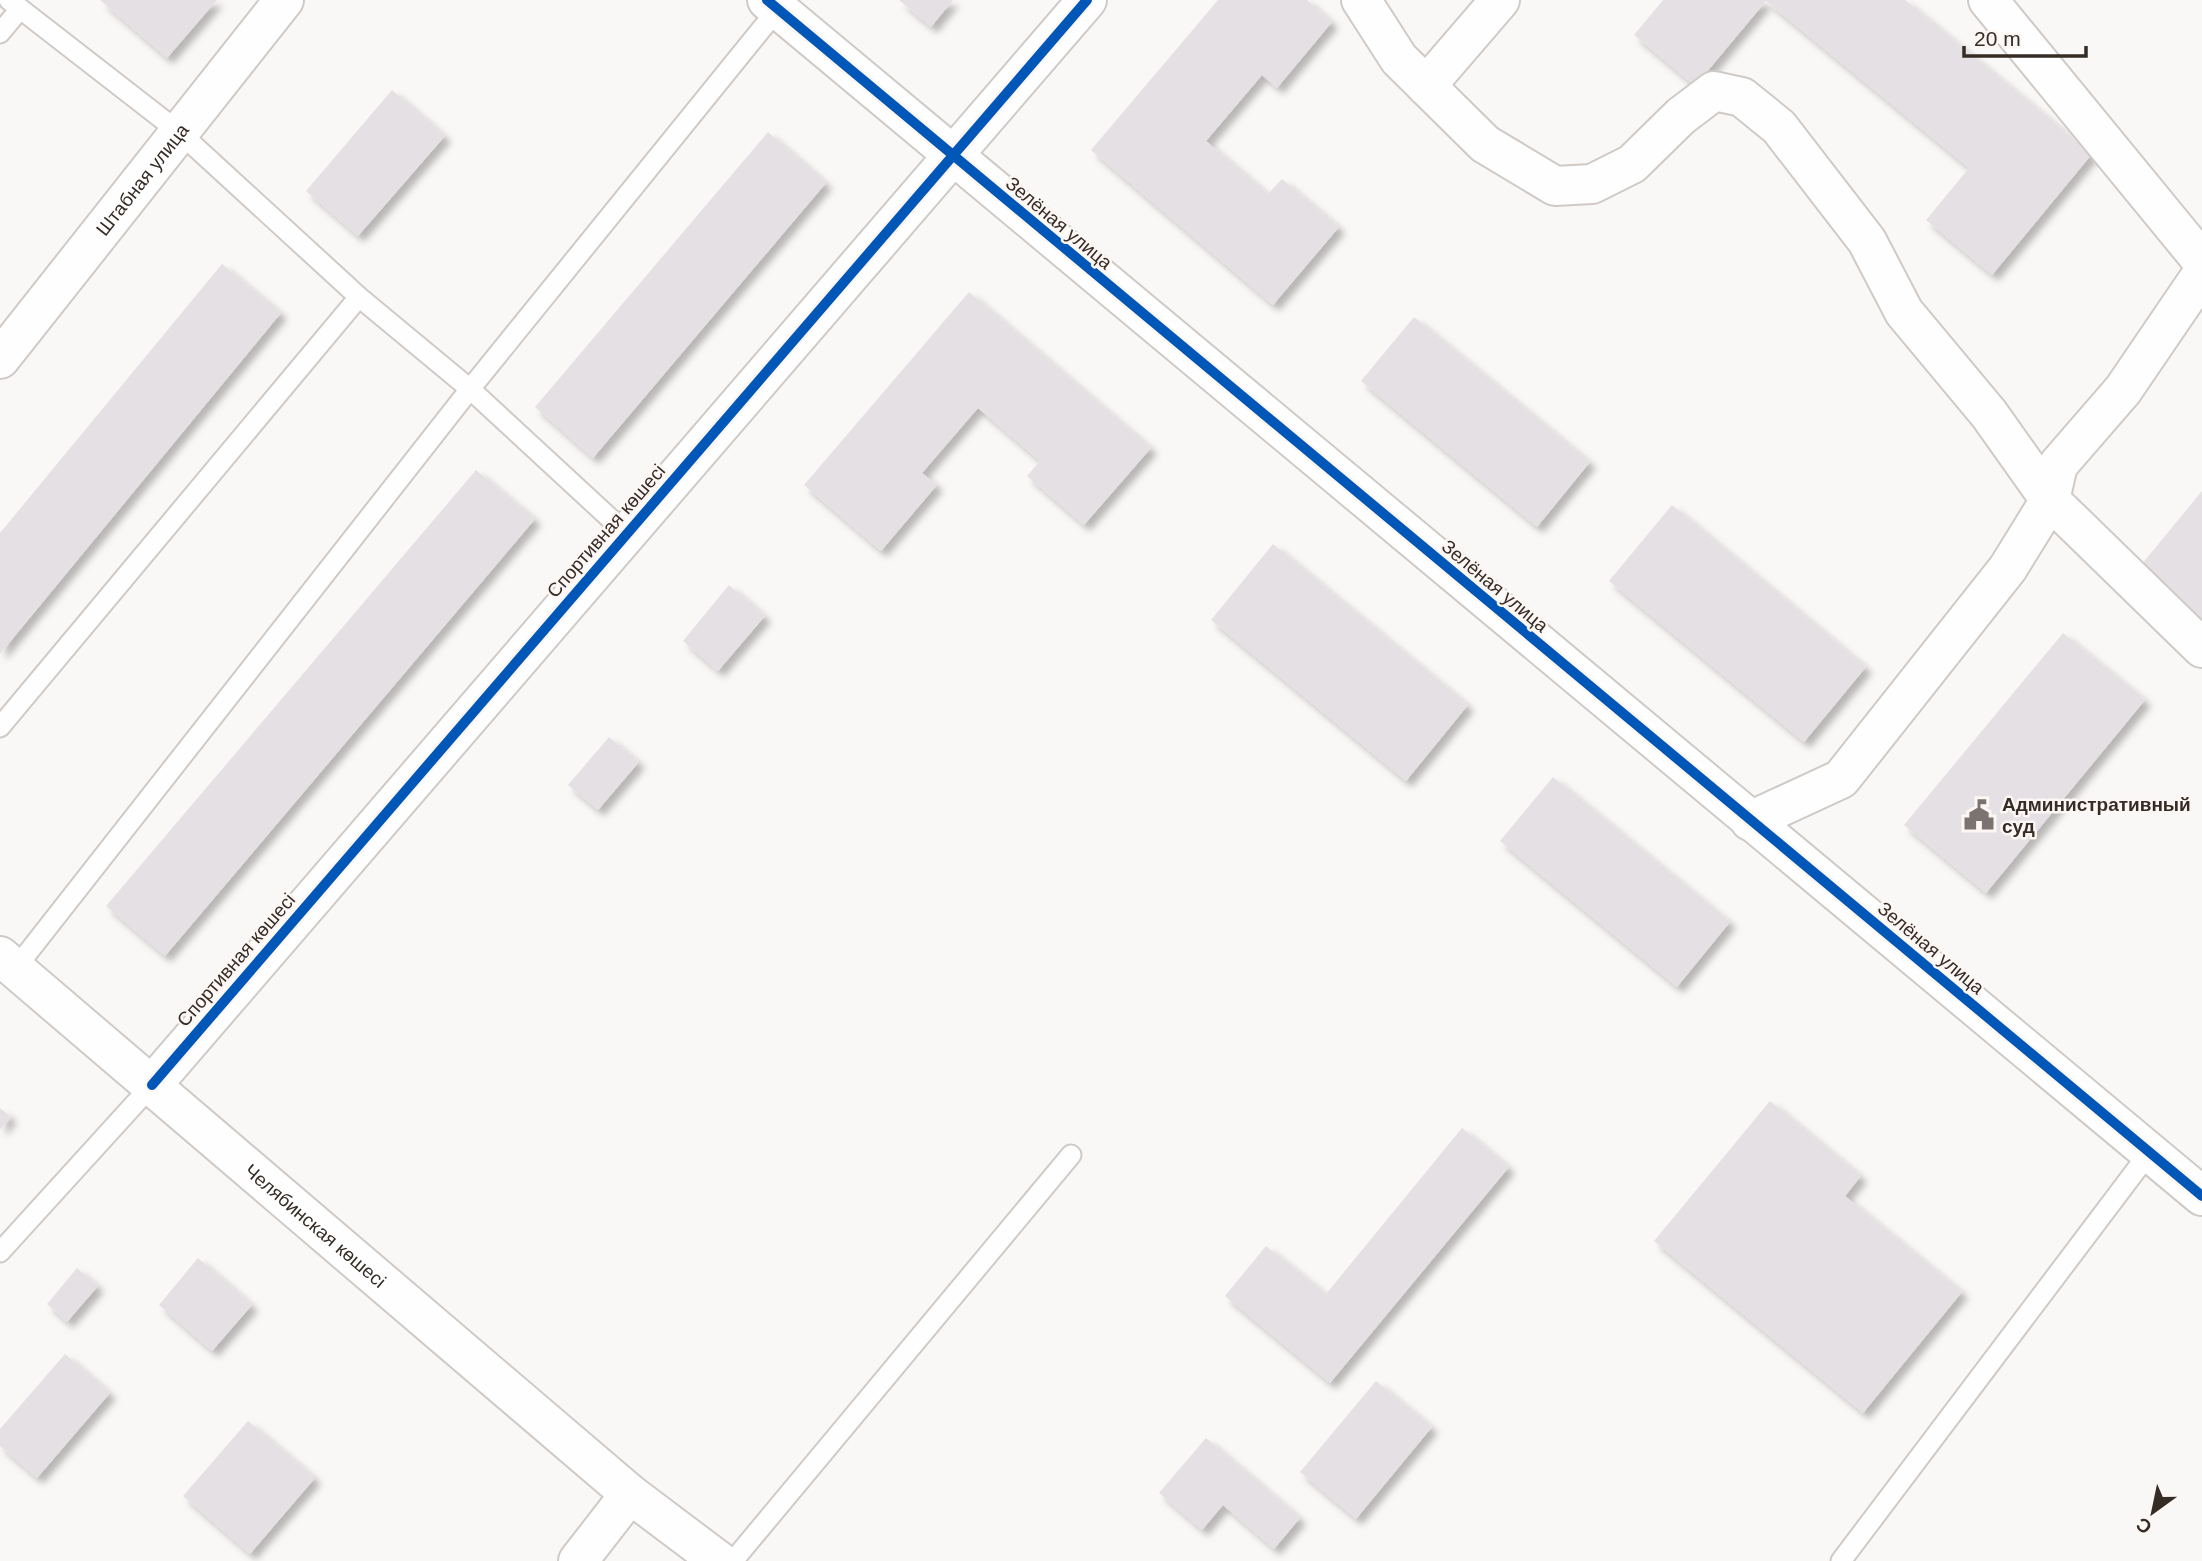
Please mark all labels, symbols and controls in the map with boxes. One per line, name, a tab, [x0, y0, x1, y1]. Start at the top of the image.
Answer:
scale bar	[1964, 14, 2086, 58]
text: 20 m	[1974, 27, 2021, 50]
street label: Штабная улица	[92, 119, 193, 239]
street label: Зелёная улица	[1002, 173, 1117, 274]
street label: Спортивная көшесі	[543, 460, 669, 602]
street label: Зелёная улица	[1438, 536, 1553, 637]
place label: Административный суд	[2002, 794, 2191, 837]
public building icon: Административный суд	[1962, 798, 1996, 832]
street label: Спортивная көшесі	[173, 889, 299, 1031]
street label: Зелёная улица	[1874, 898, 1989, 999]
street label: Челябинская көшесі	[241, 1159, 390, 1292]
north arrow	[2118, 1477, 2188, 1547]
text: С	[2132, 1513, 2155, 1538]

